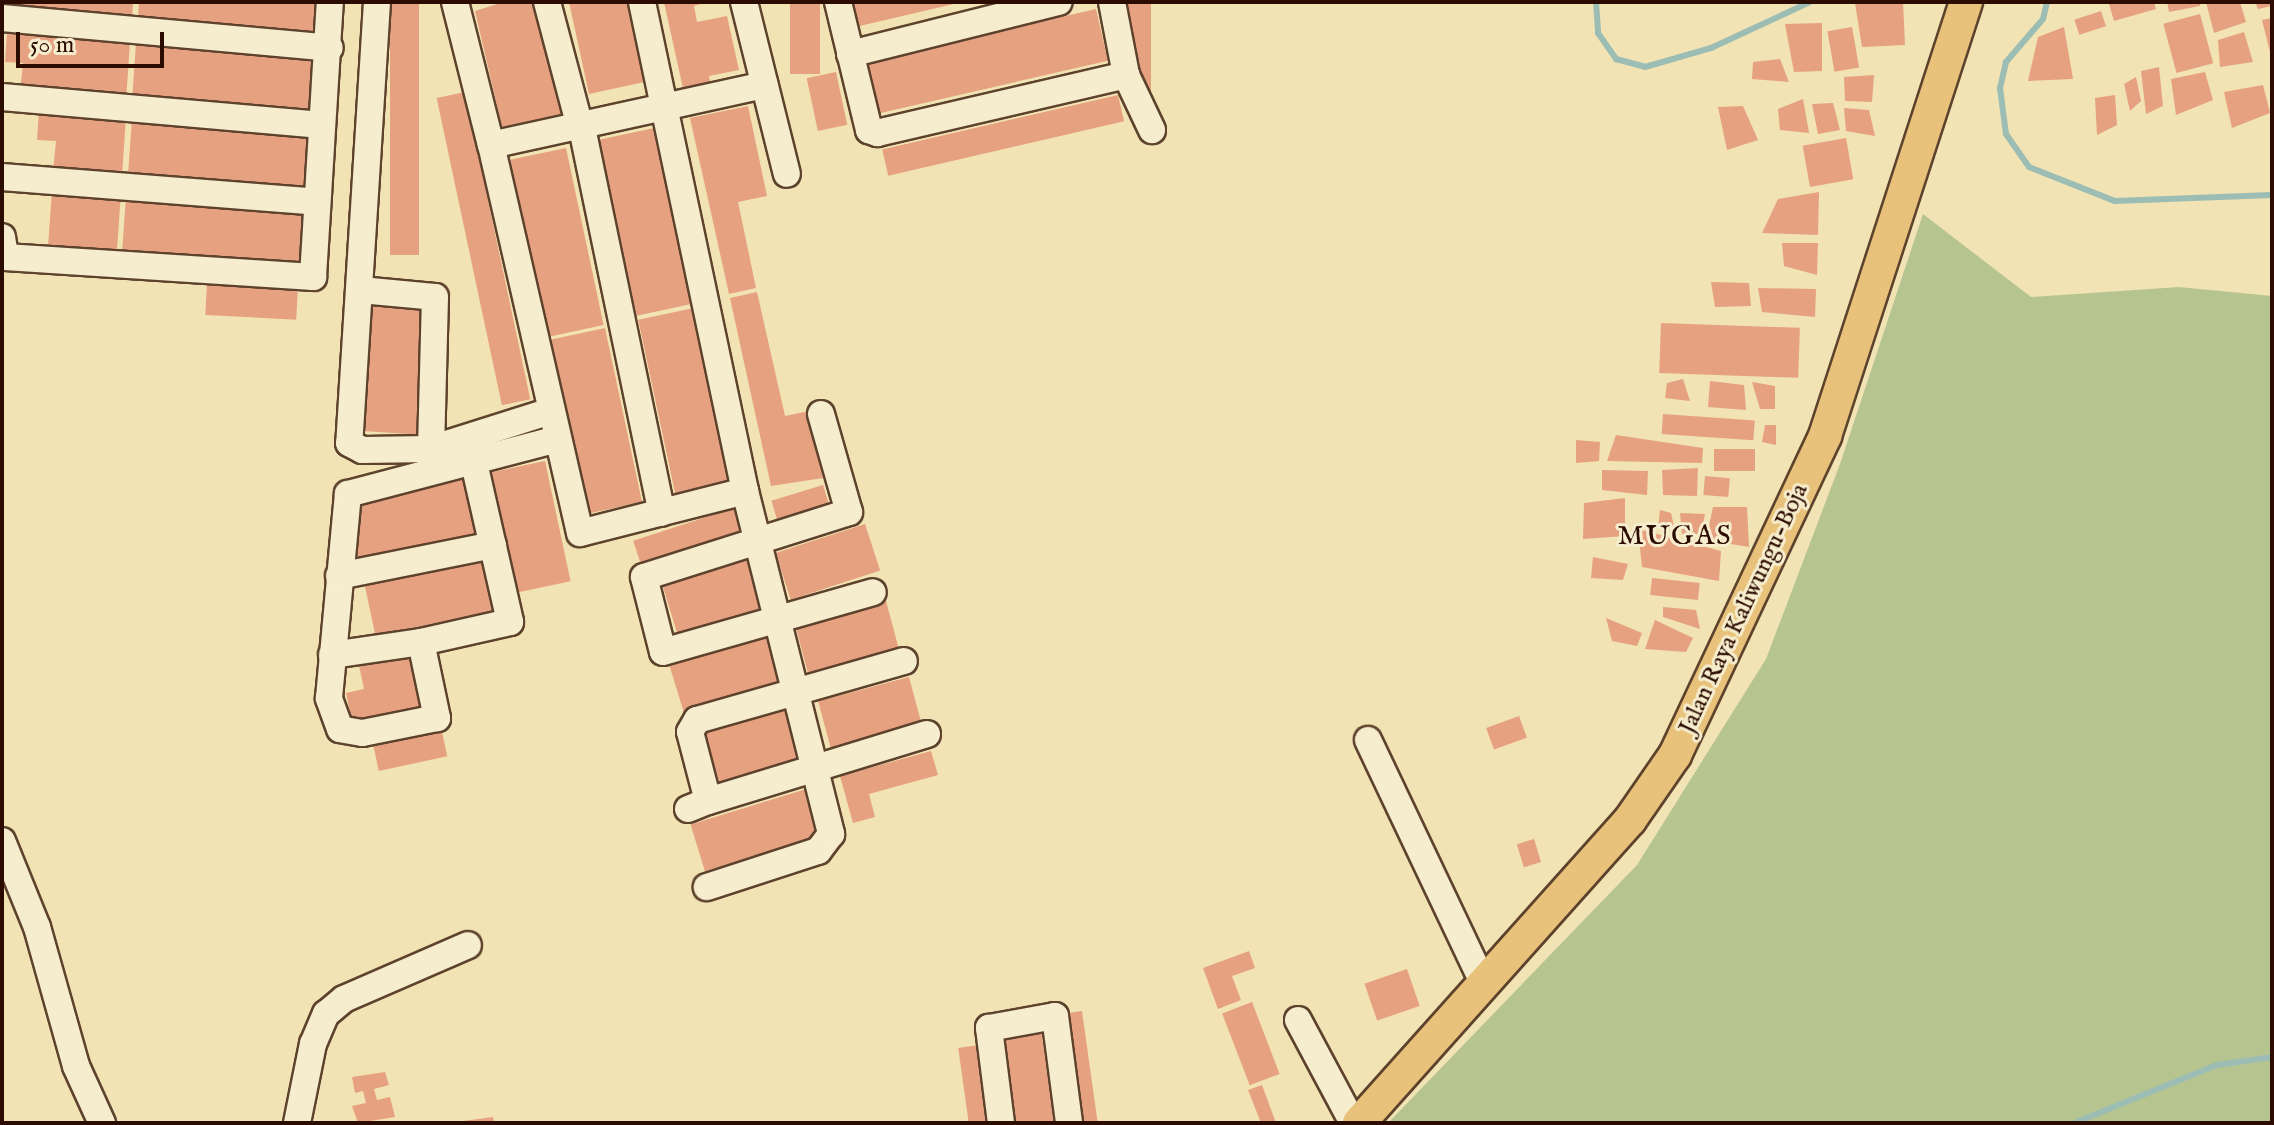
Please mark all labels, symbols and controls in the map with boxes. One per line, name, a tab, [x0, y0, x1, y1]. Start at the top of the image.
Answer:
scale bar	[20, 16, 168, 66]
text: 50 m	[30, 30, 74, 61]
street label: Jalan Raya Kaliwungu-Boja	[1673, 479, 1815, 739]
district label: MUGAS	[1618, 520, 1732, 554]

